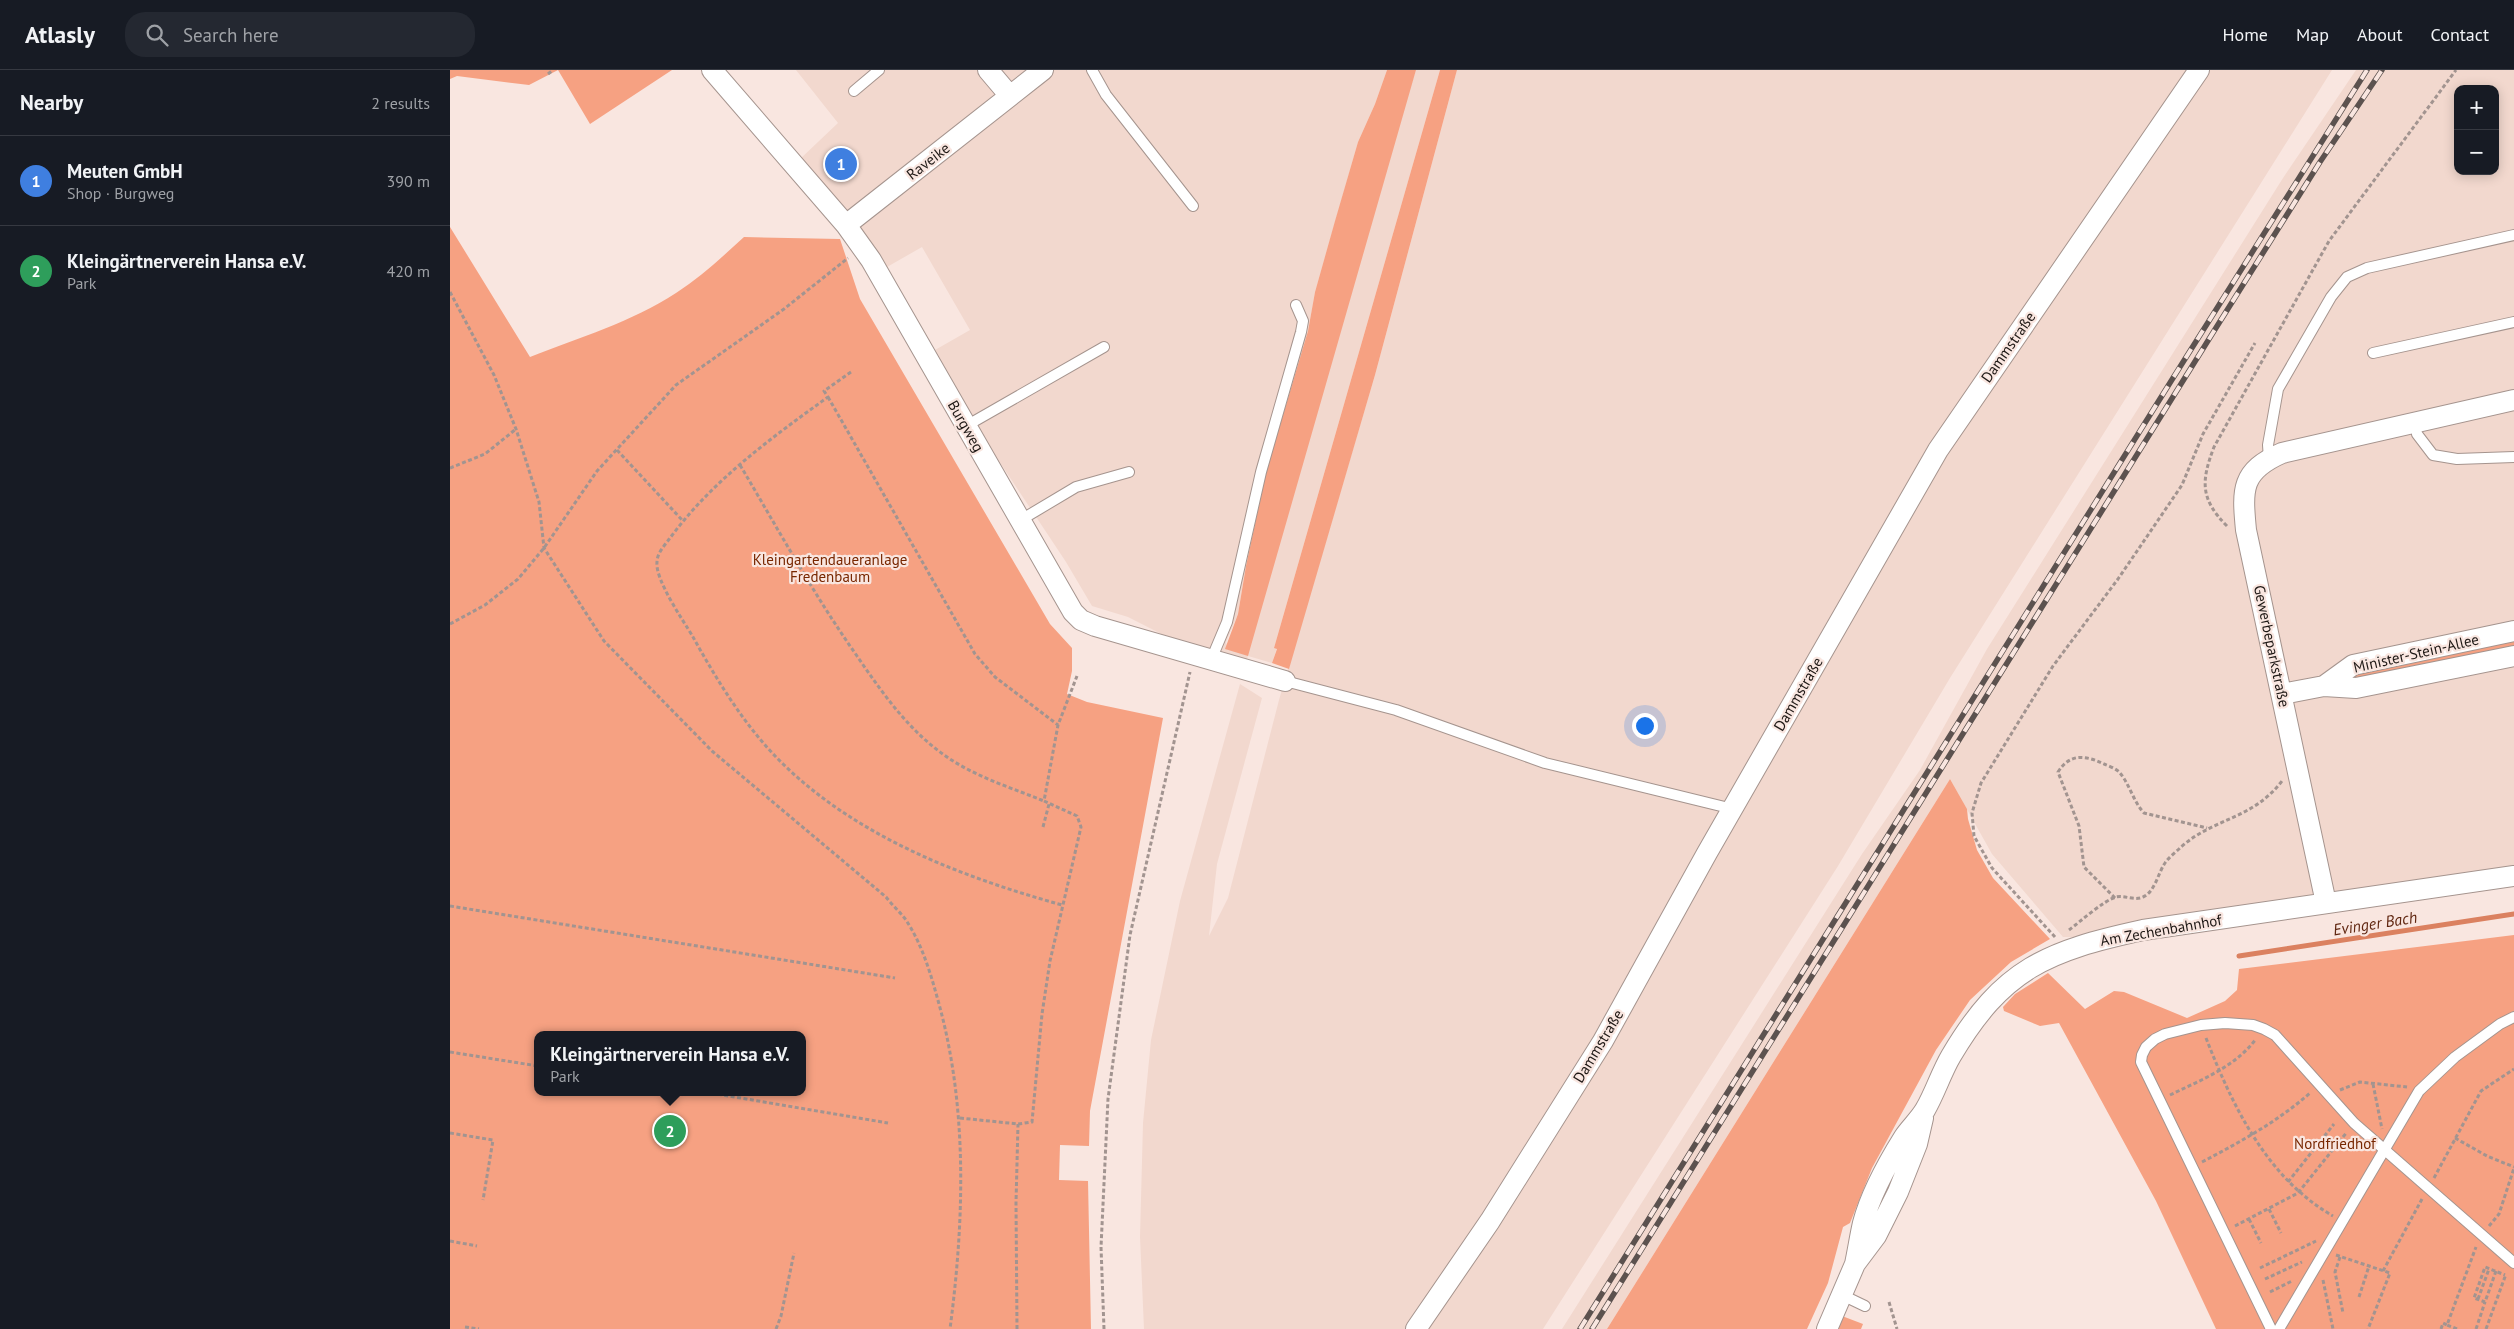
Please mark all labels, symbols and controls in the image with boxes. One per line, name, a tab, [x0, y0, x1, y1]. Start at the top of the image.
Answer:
search box	[125, 12, 475, 57]
text: Atlasly	[25, 19, 95, 50]
icon: search	[143, 21, 171, 49]
text: Search here	[183, 23, 279, 47]
text: Home	[2222, 23, 2268, 46]
text: Map	[2296, 23, 2329, 46]
text: About	[2357, 23, 2403, 46]
text: Contact	[2431, 23, 2489, 46]
map controls	[2454, 85, 2499, 175]
button: +	[2454, 85, 2499, 130]
text: Nearby	[20, 89, 83, 116]
text: 2 results	[371, 93, 430, 113]
button: −	[2454, 130, 2499, 175]
street label: Raveike	[903, 138, 953, 184]
pin: 1	[825, 145, 857, 183]
text: Meuten GmbH	[67, 159, 183, 183]
text: 1	[31, 171, 41, 191]
text: 390 m	[387, 171, 430, 191]
text: Shop · Burgweg	[67, 183, 174, 203]
text: Kleingärtnerverein Hansa e.V.	[67, 249, 306, 273]
text: 2	[31, 261, 41, 281]
text: 420 m	[387, 261, 430, 281]
text: Park	[67, 273, 96, 293]
street label: Dammstraße	[1977, 308, 2039, 386]
street label: Burgweg	[944, 397, 988, 455]
park label: Kleingartendaueranlage Fredenbaum	[753, 550, 907, 586]
street label: Gewerbeparkstraße	[2250, 583, 2294, 709]
street label: Minister-Stein-Allee	[2351, 629, 2481, 677]
street label: Dammstraße	[1769, 654, 1827, 734]
your location	[1632, 713, 1658, 739]
water label: Evinger Bach	[2332, 906, 2418, 940]
street label: Am Zechenbahnhof	[2099, 910, 2224, 950]
street label: Dammstraße	[1569, 1006, 1627, 1086]
popup	[534, 1031, 806, 1096]
text: Kleingärtnerverein Hansa e.V.	[550, 1042, 790, 1066]
text: Park	[550, 1066, 580, 1086]
pin: 2	[654, 1112, 686, 1150]
park label: Nordfriedhof	[2294, 1134, 2377, 1153]

